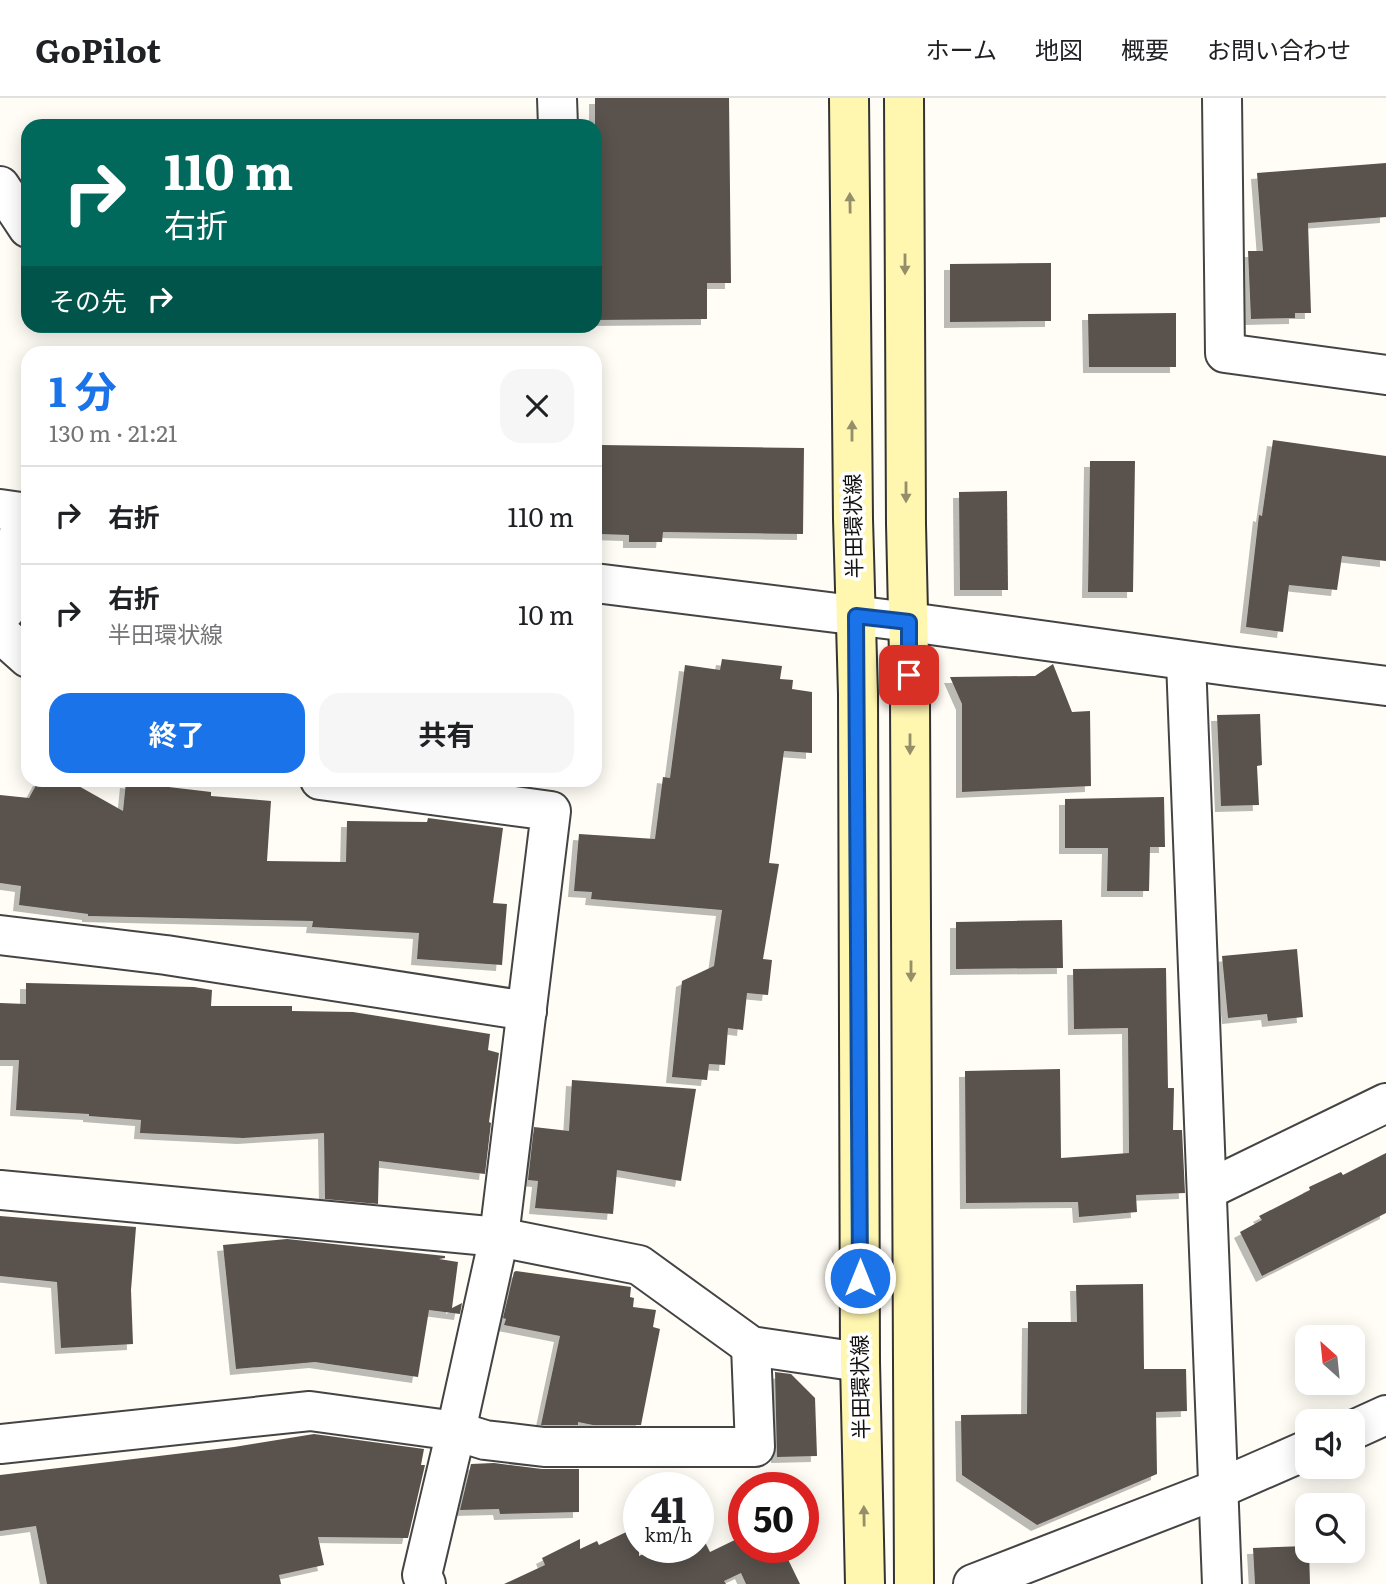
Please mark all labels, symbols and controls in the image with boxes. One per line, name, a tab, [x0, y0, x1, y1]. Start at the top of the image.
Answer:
text: GoPilot	[35, 24, 161, 73]
text: ホーム	[926, 31, 997, 66]
text: 地図	[1035, 31, 1083, 66]
text: 概要	[1121, 31, 1169, 66]
text: お問い合わせ	[1207, 31, 1351, 66]
text: 110 m	[164, 132, 293, 205]
icon: right	[49, 147, 140, 238]
one-way arrow	[844, 192, 856, 214]
text: 右折	[164, 199, 228, 247]
one-way arrow	[899, 253, 911, 275]
text: その先	[49, 280, 127, 319]
icon: right	[141, 280, 179, 318]
text: 1 分	[49, 358, 117, 420]
button: close	[500, 369, 574, 443]
text: 130 m · 21:21	[49, 415, 177, 449]
one-way arrow	[846, 420, 858, 442]
street label: 半田環状線	[835, 473, 868, 579]
one-way arrow	[900, 481, 912, 503]
icon: right	[49, 496, 87, 534]
text: 右折	[108, 496, 160, 535]
text: 110 m	[507, 496, 574, 535]
text: 右折	[108, 577, 160, 616]
icon: right	[49, 594, 87, 632]
text: 10 m	[518, 594, 574, 633]
text: 半田環状線	[108, 616, 223, 650]
pin	[879, 645, 939, 705]
icon: arrive	[890, 656, 928, 694]
button: 終了	[49, 693, 305, 773]
button: 共有	[319, 693, 574, 773]
one-way arrow	[904, 733, 916, 755]
one-way arrow	[905, 960, 917, 982]
position arrow	[823, 1241, 897, 1315]
north arrow	[1295, 1325, 1365, 1395]
map controls	[1295, 1325, 1365, 1563]
street label: 半田環状線	[842, 1334, 875, 1440]
button: sound	[1295, 1409, 1365, 1479]
speed limit sign: 50	[728, 1472, 819, 1563]
text: 41	[651, 1482, 686, 1534]
button: search	[1295, 1493, 1365, 1563]
one-way arrow	[858, 1505, 869, 1527]
text: km/h	[645, 1521, 692, 1548]

